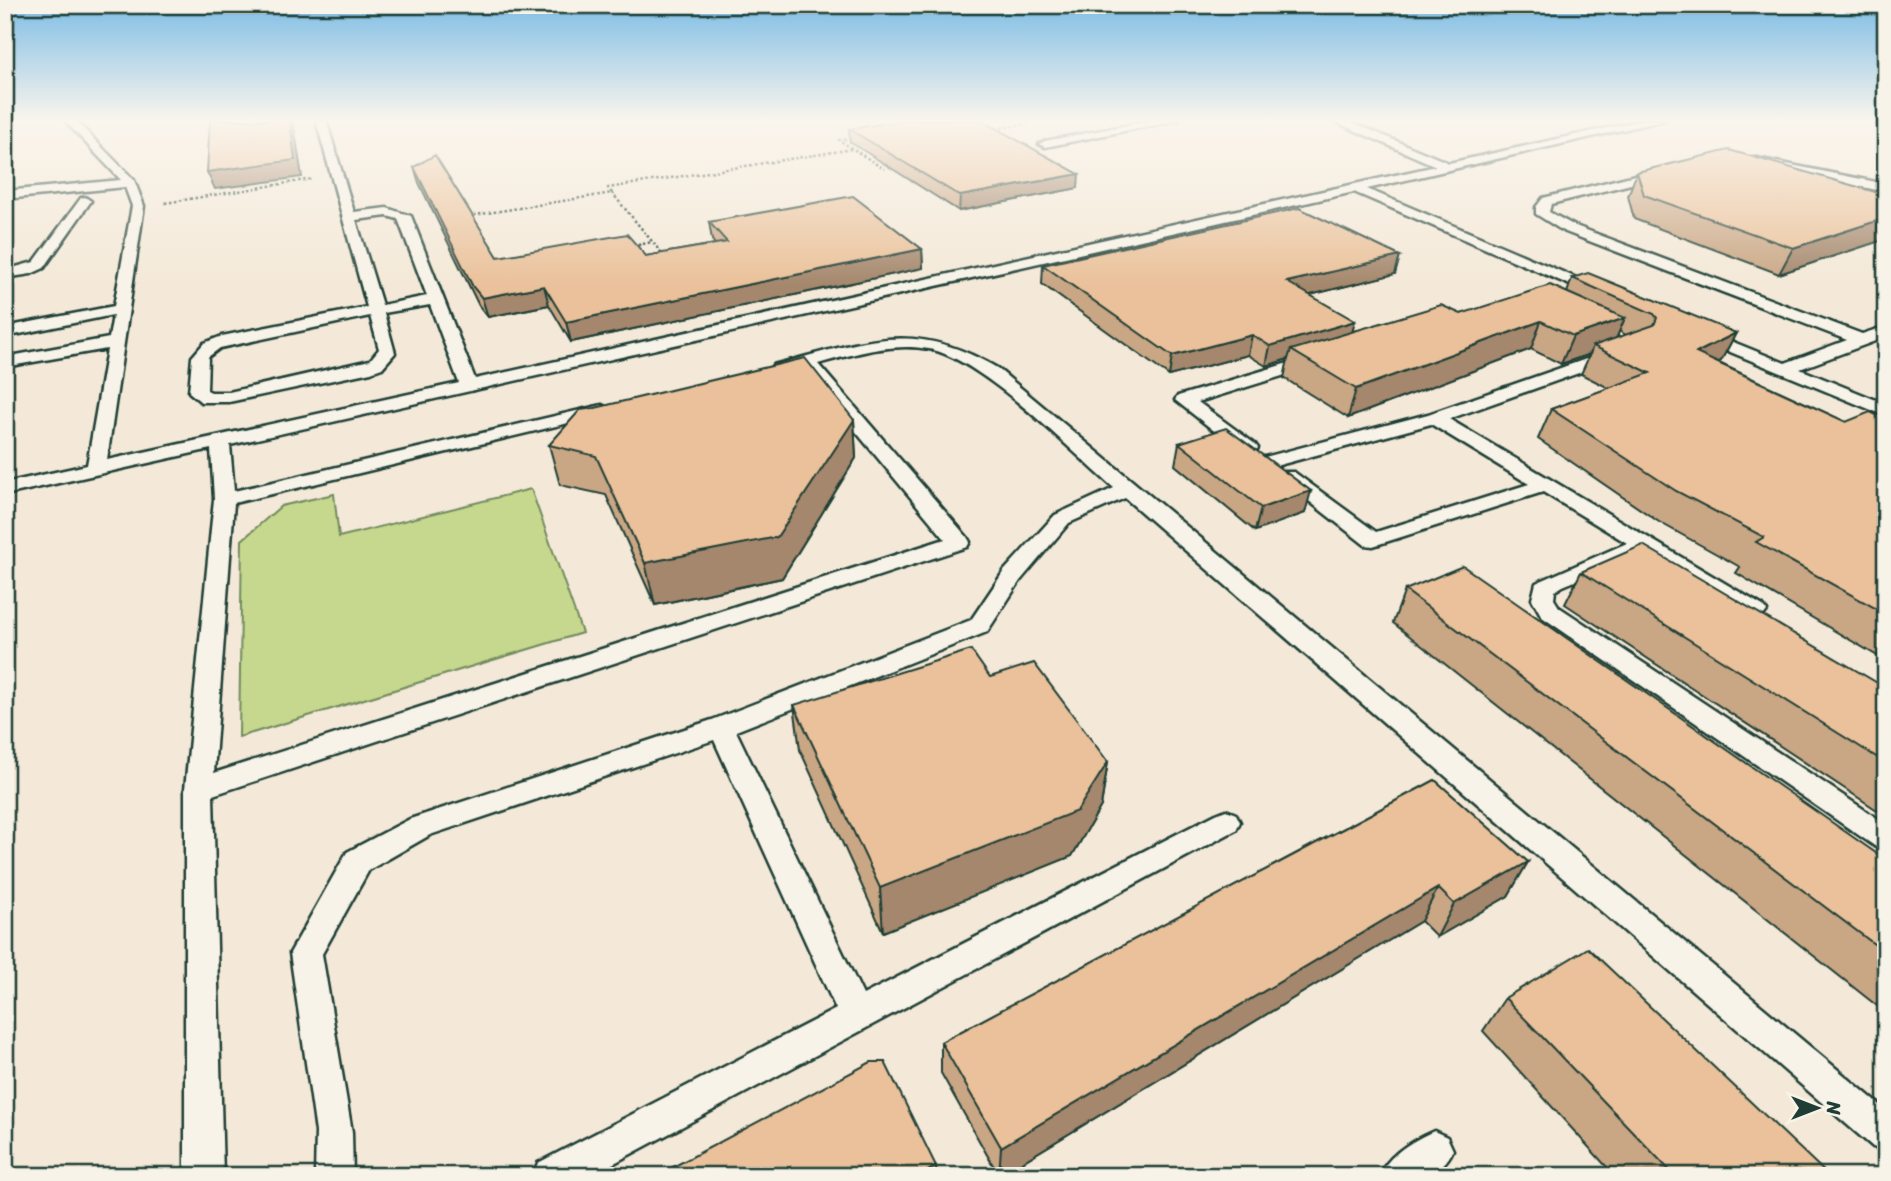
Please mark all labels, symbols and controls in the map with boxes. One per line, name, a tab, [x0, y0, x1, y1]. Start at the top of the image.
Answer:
north arrow	[1783, 1072, 1853, 1142]
text: N	[1817, 1100, 1850, 1115]

